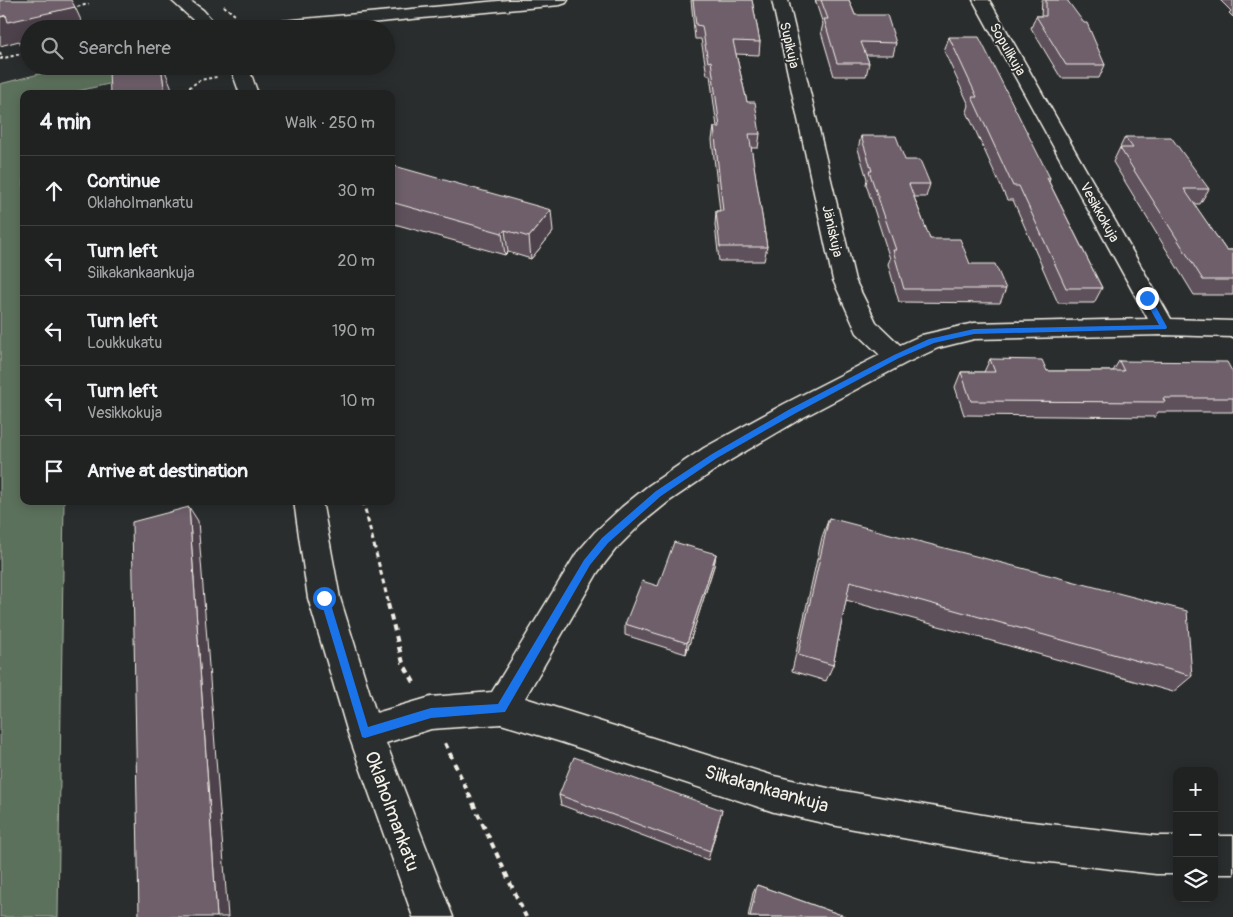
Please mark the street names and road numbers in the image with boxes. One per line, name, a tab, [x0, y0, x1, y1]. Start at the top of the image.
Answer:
street label: Supikuja	[776, 20, 803, 70]
street label: Sopulikuja	[986, 20, 1029, 79]
street label: Vesikkokuja	[1076, 179, 1123, 245]
street label: Jäniskuja	[818, 204, 847, 259]
street label: Oklaholmankatu	[359, 748, 425, 875]
street label: Siikakankaankuja	[702, 760, 832, 818]

